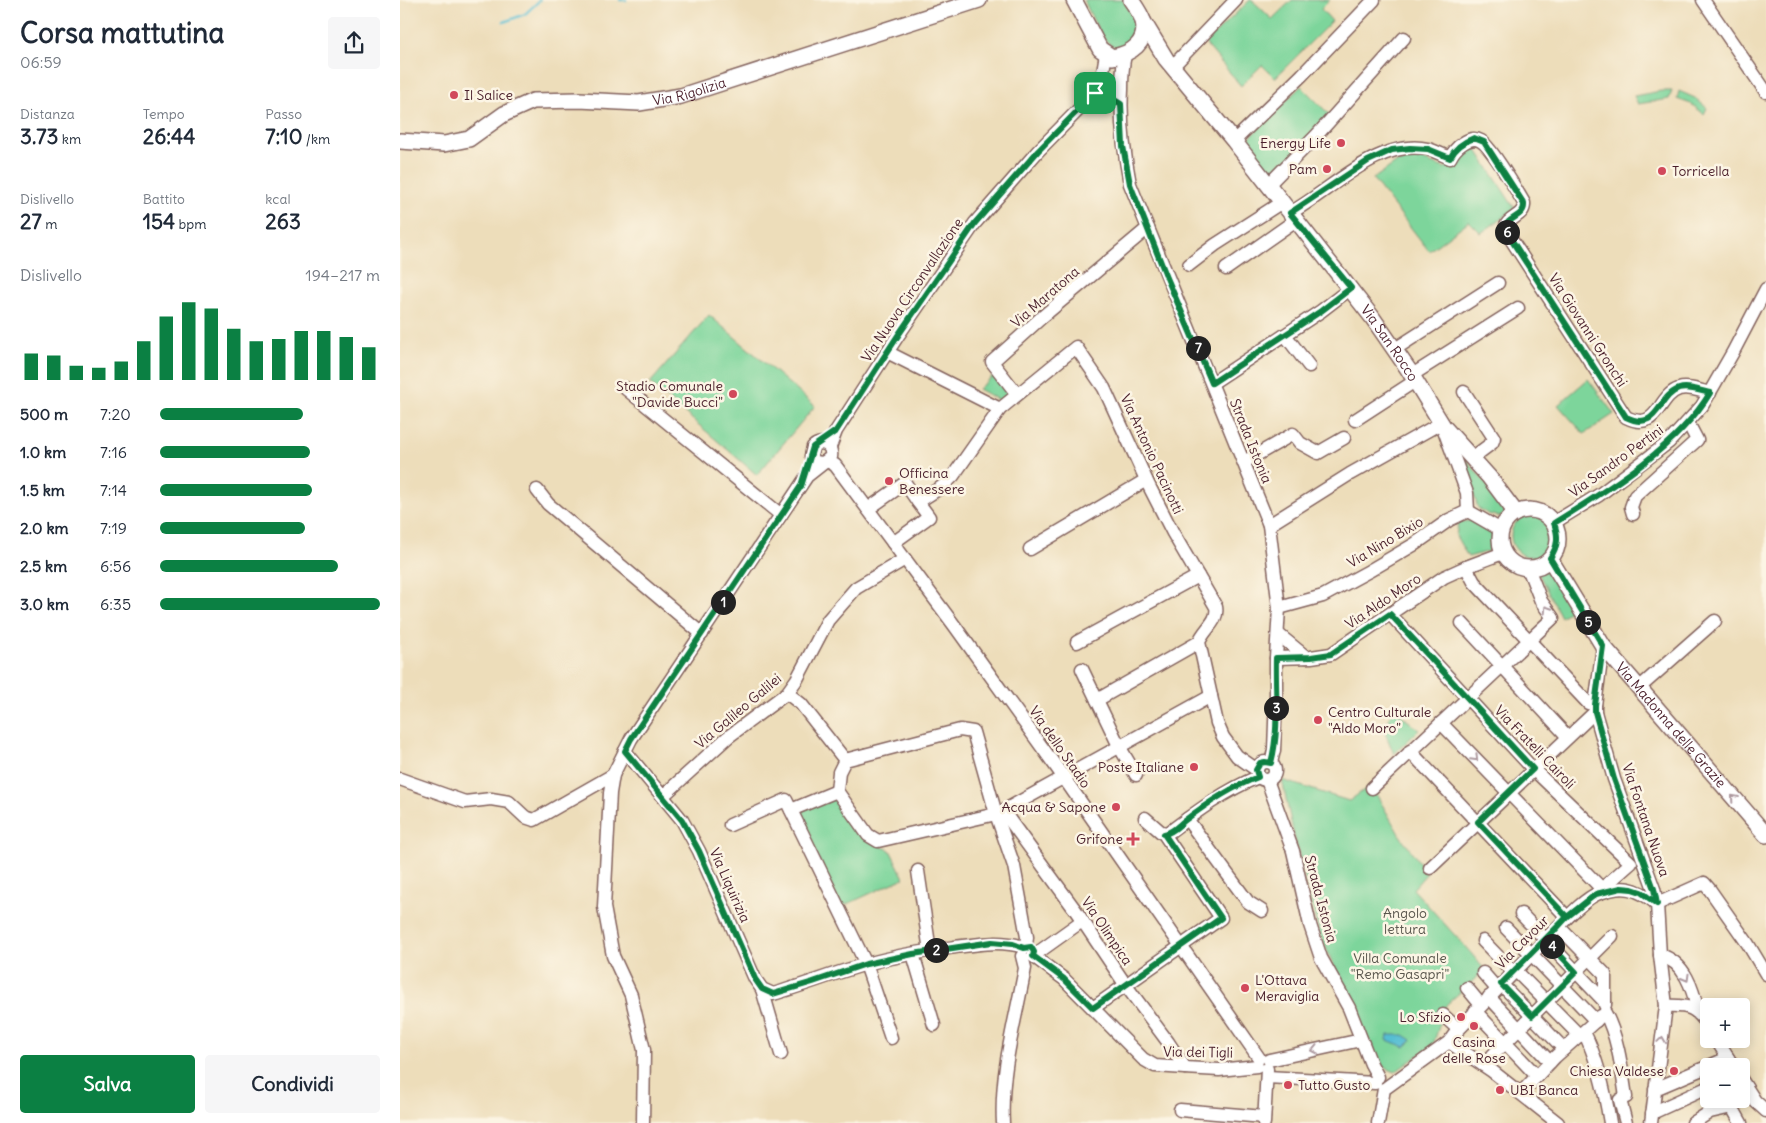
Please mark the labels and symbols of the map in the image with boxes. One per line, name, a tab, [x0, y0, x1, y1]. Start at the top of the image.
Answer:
pin	[1074, 72, 1116, 114]
street label: Via Rigolizia	[651, 73, 728, 110]
place label: Il Salice	[464, 86, 513, 104]
marker: Il Salice	[448, 89, 460, 101]
place label: Energy Life	[1260, 134, 1331, 152]
marker: Energy Life	[1335, 137, 1347, 149]
place label: Pam	[1289, 160, 1317, 178]
place label: Torricella	[1672, 162, 1730, 180]
marker: Pam	[1321, 163, 1333, 175]
marker: Torricella	[1656, 165, 1668, 177]
street label: Via Nuova Circonvallazione	[857, 215, 967, 365]
pin: 6	[1494, 220, 1520, 244]
street label: Via Maratona	[1007, 262, 1083, 332]
street label: Via Giovanni Gronchi	[1545, 270, 1631, 390]
street label: Via San Rocco	[1357, 301, 1422, 385]
pin: 7	[1186, 336, 1210, 360]
place label: Stadio Comunale "Davide Bucci"	[616, 377, 723, 411]
marker: Stadio Comunale "Davide Bucci"	[727, 388, 739, 400]
street label: Via Antonio Pacinotti	[1116, 391, 1188, 517]
street label: Strada Istonia	[1226, 396, 1276, 486]
street label: Via Sandro Pertini	[1565, 421, 1667, 501]
place label: Officina Benessere	[899, 464, 965, 498]
marker: Officina Benessere	[883, 475, 895, 487]
street label: Via Nino Bixio	[1344, 512, 1426, 572]
street label: Via Aldo Moro	[1342, 569, 1424, 633]
pin: 1	[710, 590, 736, 614]
one-way arrow	[1543, 605, 1553, 614]
pin: 5	[1576, 610, 1600, 634]
street label: Via Madonna delle Grazie	[1612, 658, 1730, 791]
street label: Via Galileo Galilei	[691, 670, 785, 752]
pin: 3	[1264, 696, 1288, 720]
street label: Via Fratelli Cairoli	[1491, 702, 1579, 792]
street label: Via dello Stadio	[1025, 703, 1095, 792]
place label: Centro Culturale "Aldo Moro"	[1328, 703, 1431, 737]
marker: Centro Culturale "Aldo Moro"	[1312, 714, 1324, 726]
one-way arrow	[1469, 752, 1478, 761]
place label: Poste Italiane	[1098, 758, 1184, 776]
marker: Poste Italiane	[1188, 761, 1200, 773]
street label: Via Fontana Nuova	[1618, 761, 1674, 879]
one-way arrow	[1731, 795, 1740, 804]
place label: Acqua & Sapone	[1001, 798, 1106, 816]
marker: Acqua & Sapone	[1110, 801, 1122, 813]
place label: Grifone	[1076, 830, 1123, 848]
marker: Grifone	[1127, 833, 1139, 845]
street label: Via Liquirizia	[706, 845, 754, 925]
street label: Strada Istonia	[1301, 853, 1341, 945]
street label: Via Olimpica	[1078, 893, 1136, 969]
park label: Angolo lettura	[1383, 904, 1427, 938]
street label: Via Cavour	[1491, 911, 1553, 973]
pin: 4	[1540, 934, 1564, 958]
pin: 2	[924, 938, 948, 962]
park label: Villa Comunale "Remo Gasapri"	[1351, 949, 1449, 983]
place label: L'Ottava Meraviglia	[1255, 971, 1319, 1005]
one-way arrow	[1680, 972, 1690, 981]
marker: L'Ottava Meraviglia	[1239, 982, 1251, 994]
place label: Lo Sfizio	[1399, 1008, 1451, 1026]
marker: Lo Sfizio	[1455, 1011, 1467, 1023]
marker: Casina delle Rose	[1468, 1020, 1480, 1032]
place label: Casina delle Rose	[1442, 1033, 1506, 1067]
one-way arrow	[1656, 1036, 1667, 1044]
street label: Via dei Tigli	[1163, 1042, 1233, 1062]
one-way arrow	[1311, 1044, 1319, 1055]
place label: Chiesa Valdese	[1569, 1062, 1664, 1080]
marker: Chiesa Valdese	[1668, 1065, 1680, 1077]
place label: Tutto Gusto	[1298, 1076, 1371, 1094]
marker: Tutto Gusto	[1282, 1079, 1294, 1091]
place label: UBI Banca	[1510, 1081, 1578, 1099]
marker: UBI Banca	[1494, 1084, 1506, 1096]

